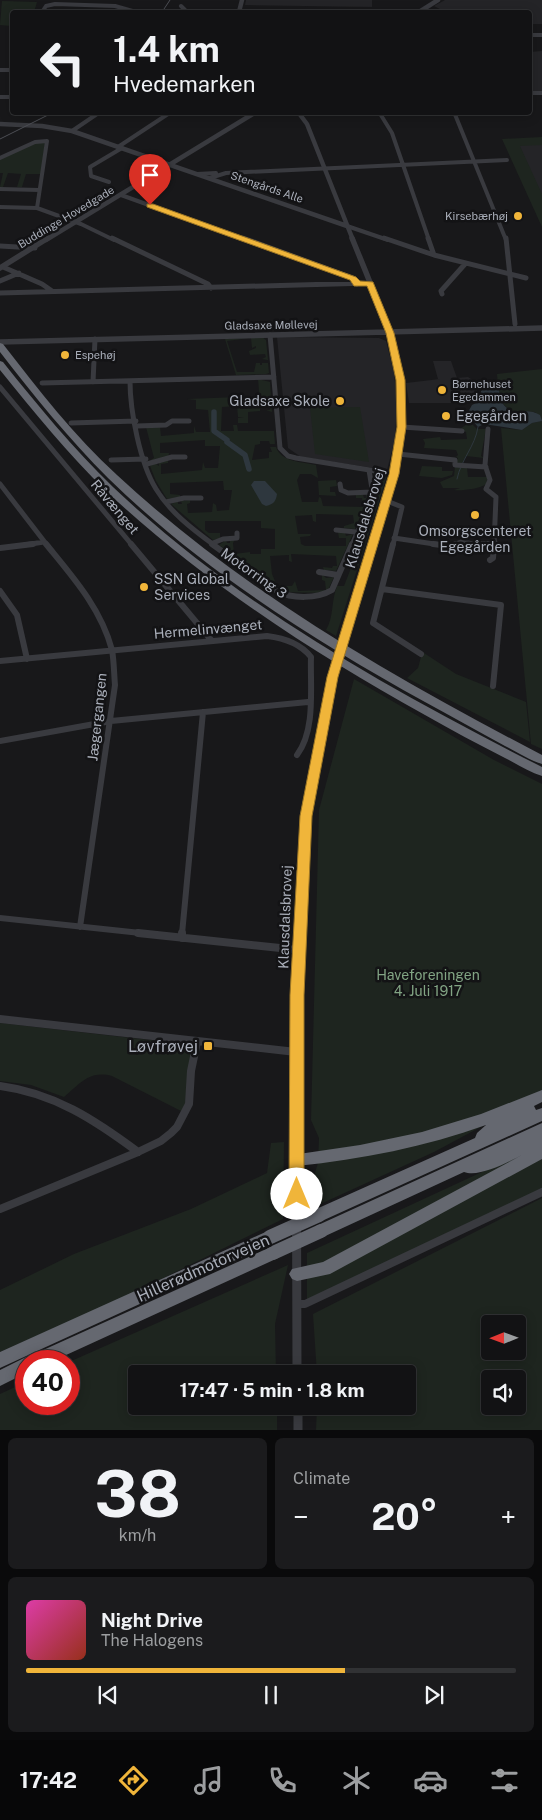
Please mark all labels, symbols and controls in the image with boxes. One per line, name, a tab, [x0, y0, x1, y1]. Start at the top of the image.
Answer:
text: 1.4 km	[113, 29, 220, 70]
icon: left	[30, 30, 95, 95]
text: Hvedemarken	[113, 71, 256, 97]
pin	[129, 154, 171, 205]
icon: arrive	[136, 161, 164, 189]
street label: Stengårds Alle	[229, 169, 305, 205]
street label: Buddinge Hovedgade	[16, 184, 116, 250]
place label: Kirsebærhøj	[445, 210, 508, 222]
marker: Kirsebærhøj	[512, 210, 524, 222]
street label: Gladsaxe Møllevej	[224, 318, 318, 332]
marker: Espehøj	[59, 349, 71, 361]
place label: Espehøj	[75, 349, 116, 361]
place label: Børnehuset Egedammen	[452, 378, 516, 403]
marker: Børnehuset Egedammen	[436, 384, 448, 396]
place label: Gladsaxe Skole	[229, 393, 330, 409]
marker: Gladsaxe Skole	[334, 395, 346, 407]
place label: Egegården	[456, 408, 527, 424]
marker: Egegården	[440, 410, 452, 422]
street label: Klausdalsbrovej	[342, 466, 388, 570]
street label: Råvænget	[88, 477, 142, 537]
marker: Omsorgscenteret Egegården	[469, 509, 481, 521]
place label: Omsorgscenteret Egegården	[419, 523, 531, 555]
street label: Motorring 3	[218, 544, 290, 602]
place label: SSN Global Services	[154, 571, 229, 603]
marker: SSN Global Services	[138, 581, 150, 593]
street label: Hermelinvænget	[153, 616, 263, 642]
street label: Jægergangen	[84, 672, 110, 762]
street label: Klausdalsbrovej	[275, 865, 295, 969]
park label: Haveforeningen 4. Juli 1917	[376, 967, 480, 999]
place label: Løvfrøvej	[128, 1037, 198, 1056]
marker: Løvfrøvej	[202, 1040, 214, 1052]
position arrow	[270, 1167, 322, 1219]
street label: Hillerødmotorvejen	[134, 1230, 272, 1306]
north arrow	[481, 1315, 526, 1360]
map controls	[481, 1315, 526, 1415]
speed limit sign: 40	[15, 1350, 80, 1415]
button: sound	[481, 1370, 526, 1415]
text: 17:47 · 5 min · 1.8 km	[179, 1379, 365, 1401]
text: 38	[94, 1455, 181, 1532]
text: Climate	[293, 1469, 350, 1488]
text: 20°	[371, 1494, 438, 1539]
text: −	[293, 1500, 309, 1533]
text: +	[500, 1500, 516, 1533]
text: km/h	[119, 1526, 156, 1545]
text: Night Drive	[101, 1609, 203, 1631]
text: The Halogens	[101, 1631, 203, 1650]
icon: previous	[94, 1681, 122, 1709]
icon: pause	[257, 1681, 285, 1709]
icon: next	[420, 1681, 448, 1709]
icon: directions	[116, 1763, 151, 1798]
icon: music	[191, 1763, 226, 1798]
icon: phone	[265, 1763, 300, 1798]
icon: climate	[339, 1763, 374, 1798]
icon: car	[413, 1763, 448, 1798]
icon: filters	[487, 1763, 522, 1798]
text: 17:42	[20, 1767, 77, 1793]

